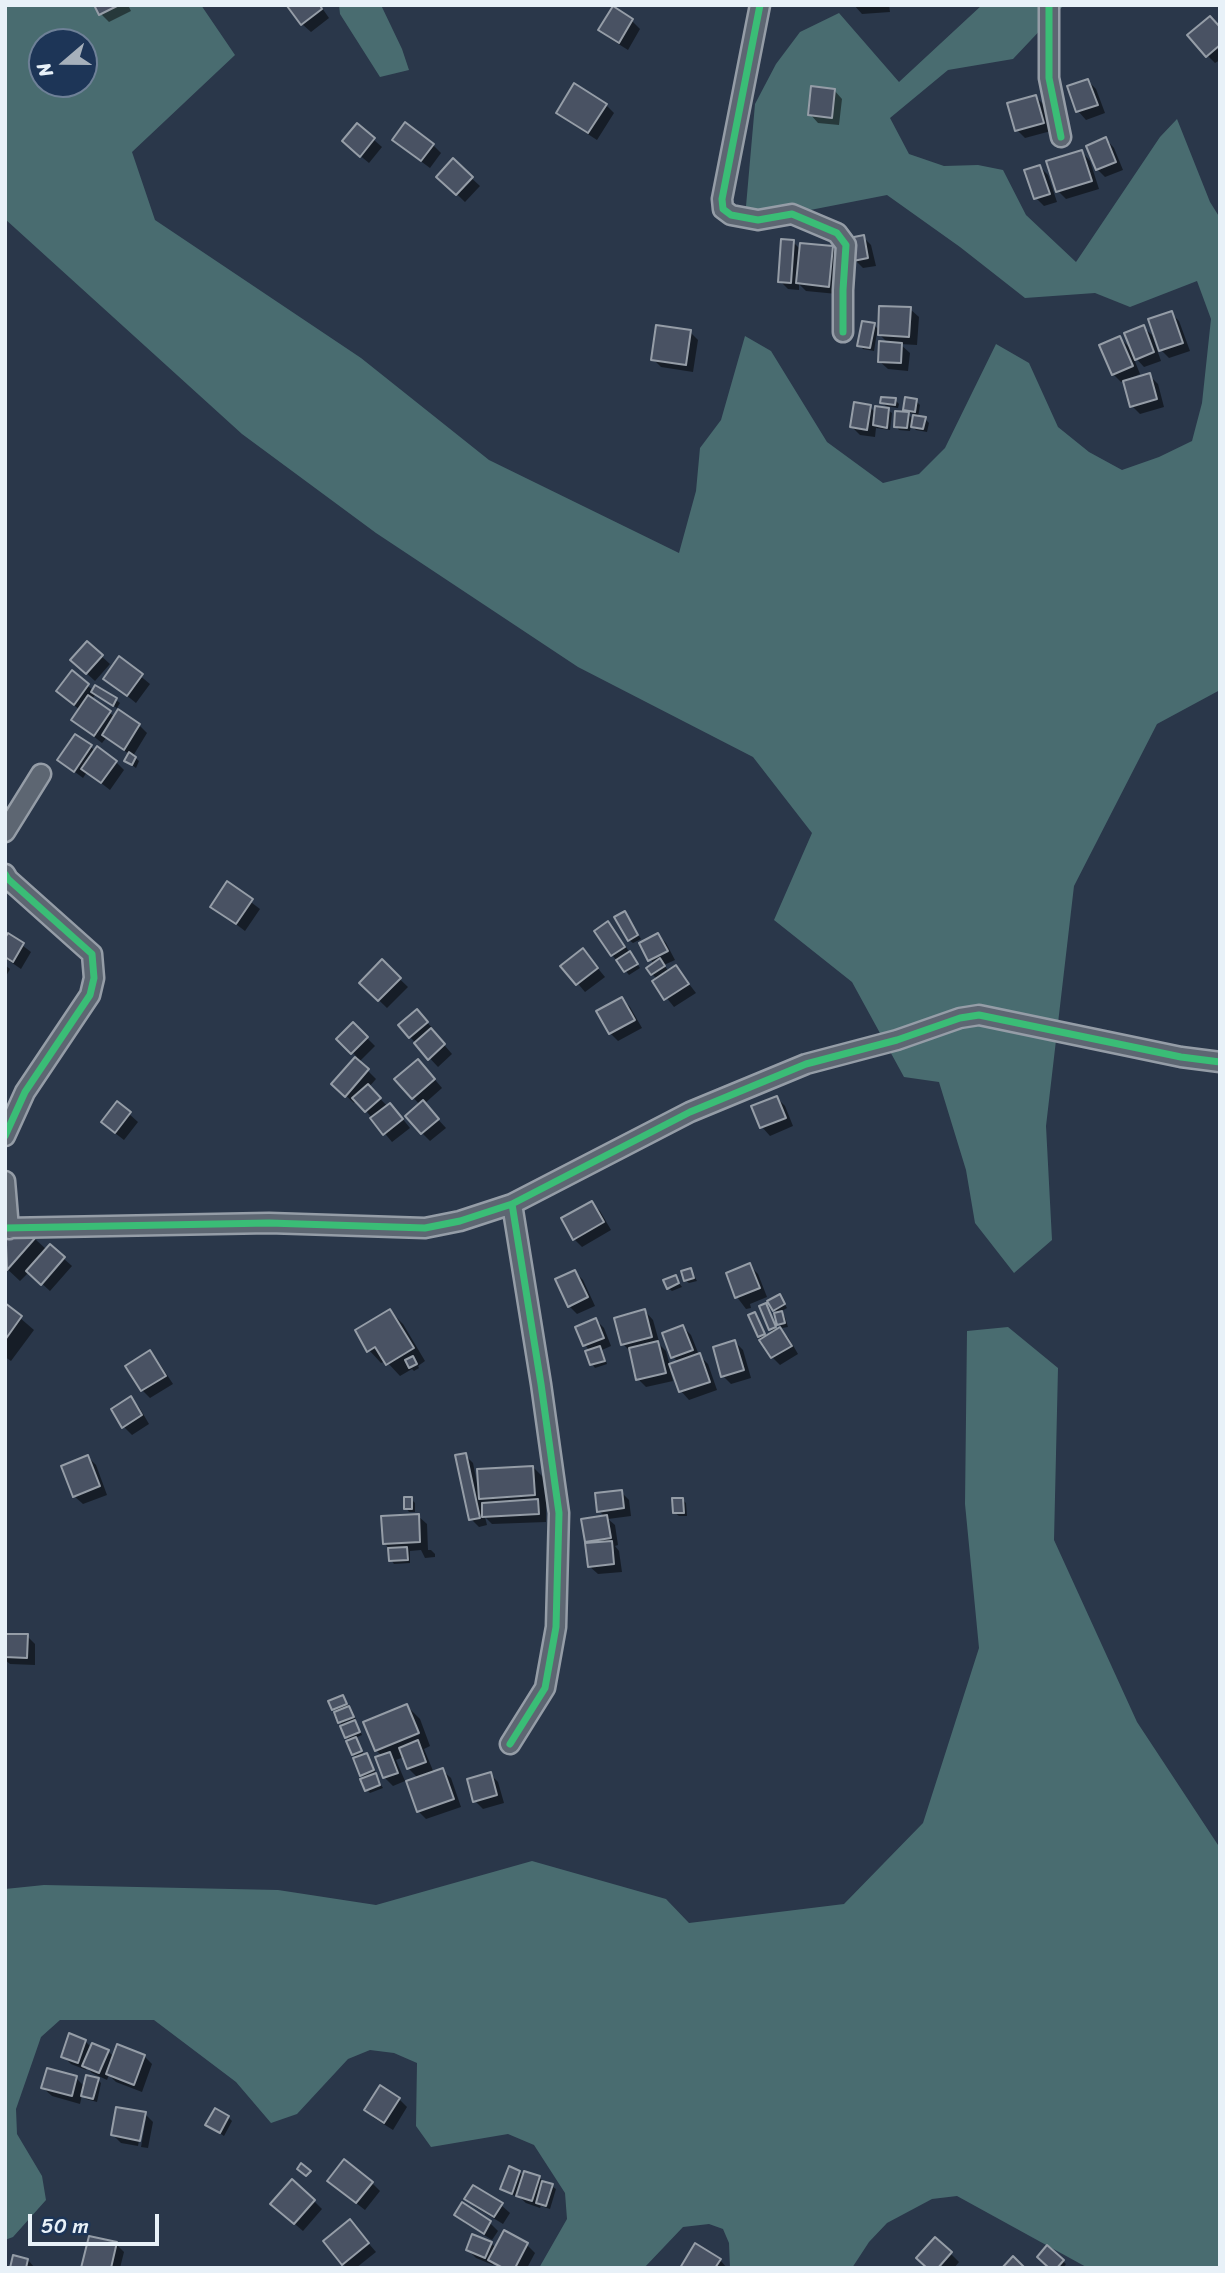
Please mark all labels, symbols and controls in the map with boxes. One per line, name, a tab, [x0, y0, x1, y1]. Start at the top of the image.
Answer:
north arrow	[28, 28, 98, 98]
text: N	[27, 58, 62, 82]
scale bar	[32, 2200, 163, 2244]
text: 50 m	[41, 2207, 89, 2245]

